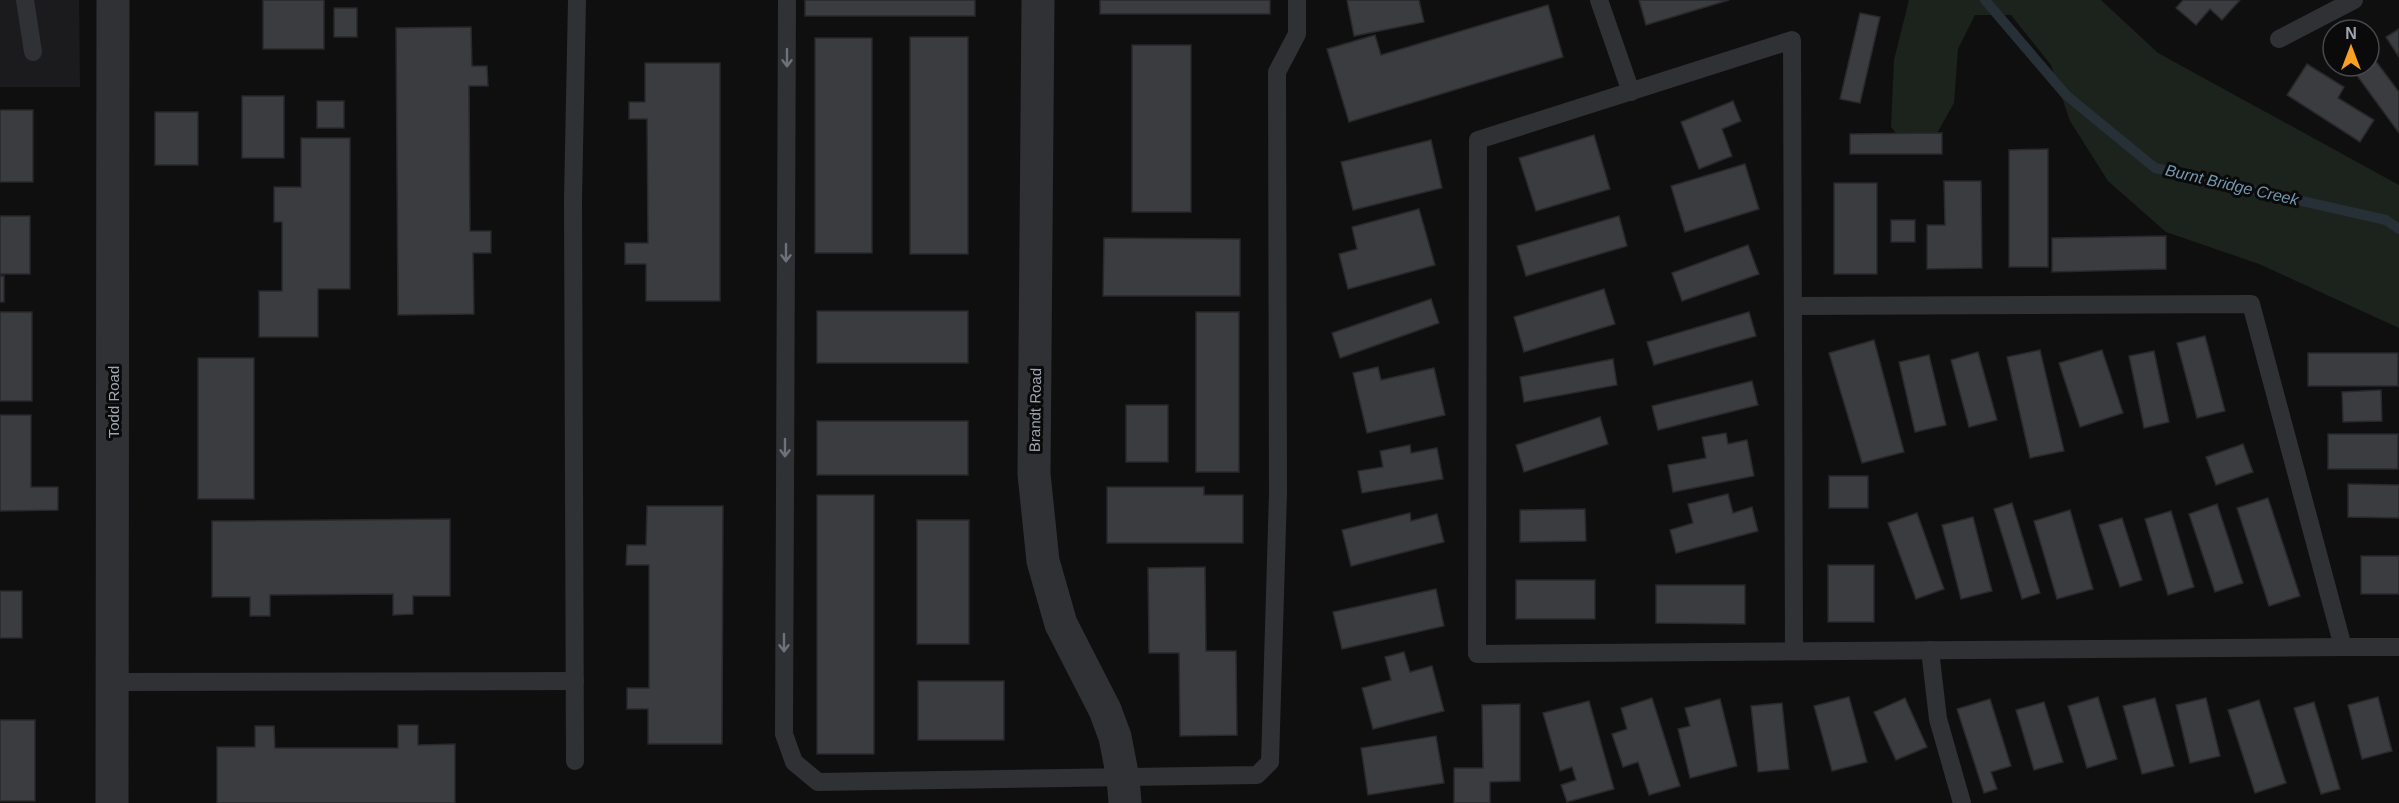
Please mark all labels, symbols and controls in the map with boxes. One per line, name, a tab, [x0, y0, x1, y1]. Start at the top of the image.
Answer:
north arrow	[2321, 18, 2381, 78]
text: N	[2345, 25, 2357, 42]
one-way arrow	[781, 48, 793, 68]
water label: Burnt Bridge Creek	[2164, 161, 2301, 209]
one-way arrow	[780, 243, 792, 263]
street label: Todd Road	[105, 366, 122, 438]
street label: Brandt Road	[1026, 368, 1044, 452]
one-way arrow	[779, 438, 791, 458]
one-way arrow	[778, 633, 790, 653]

